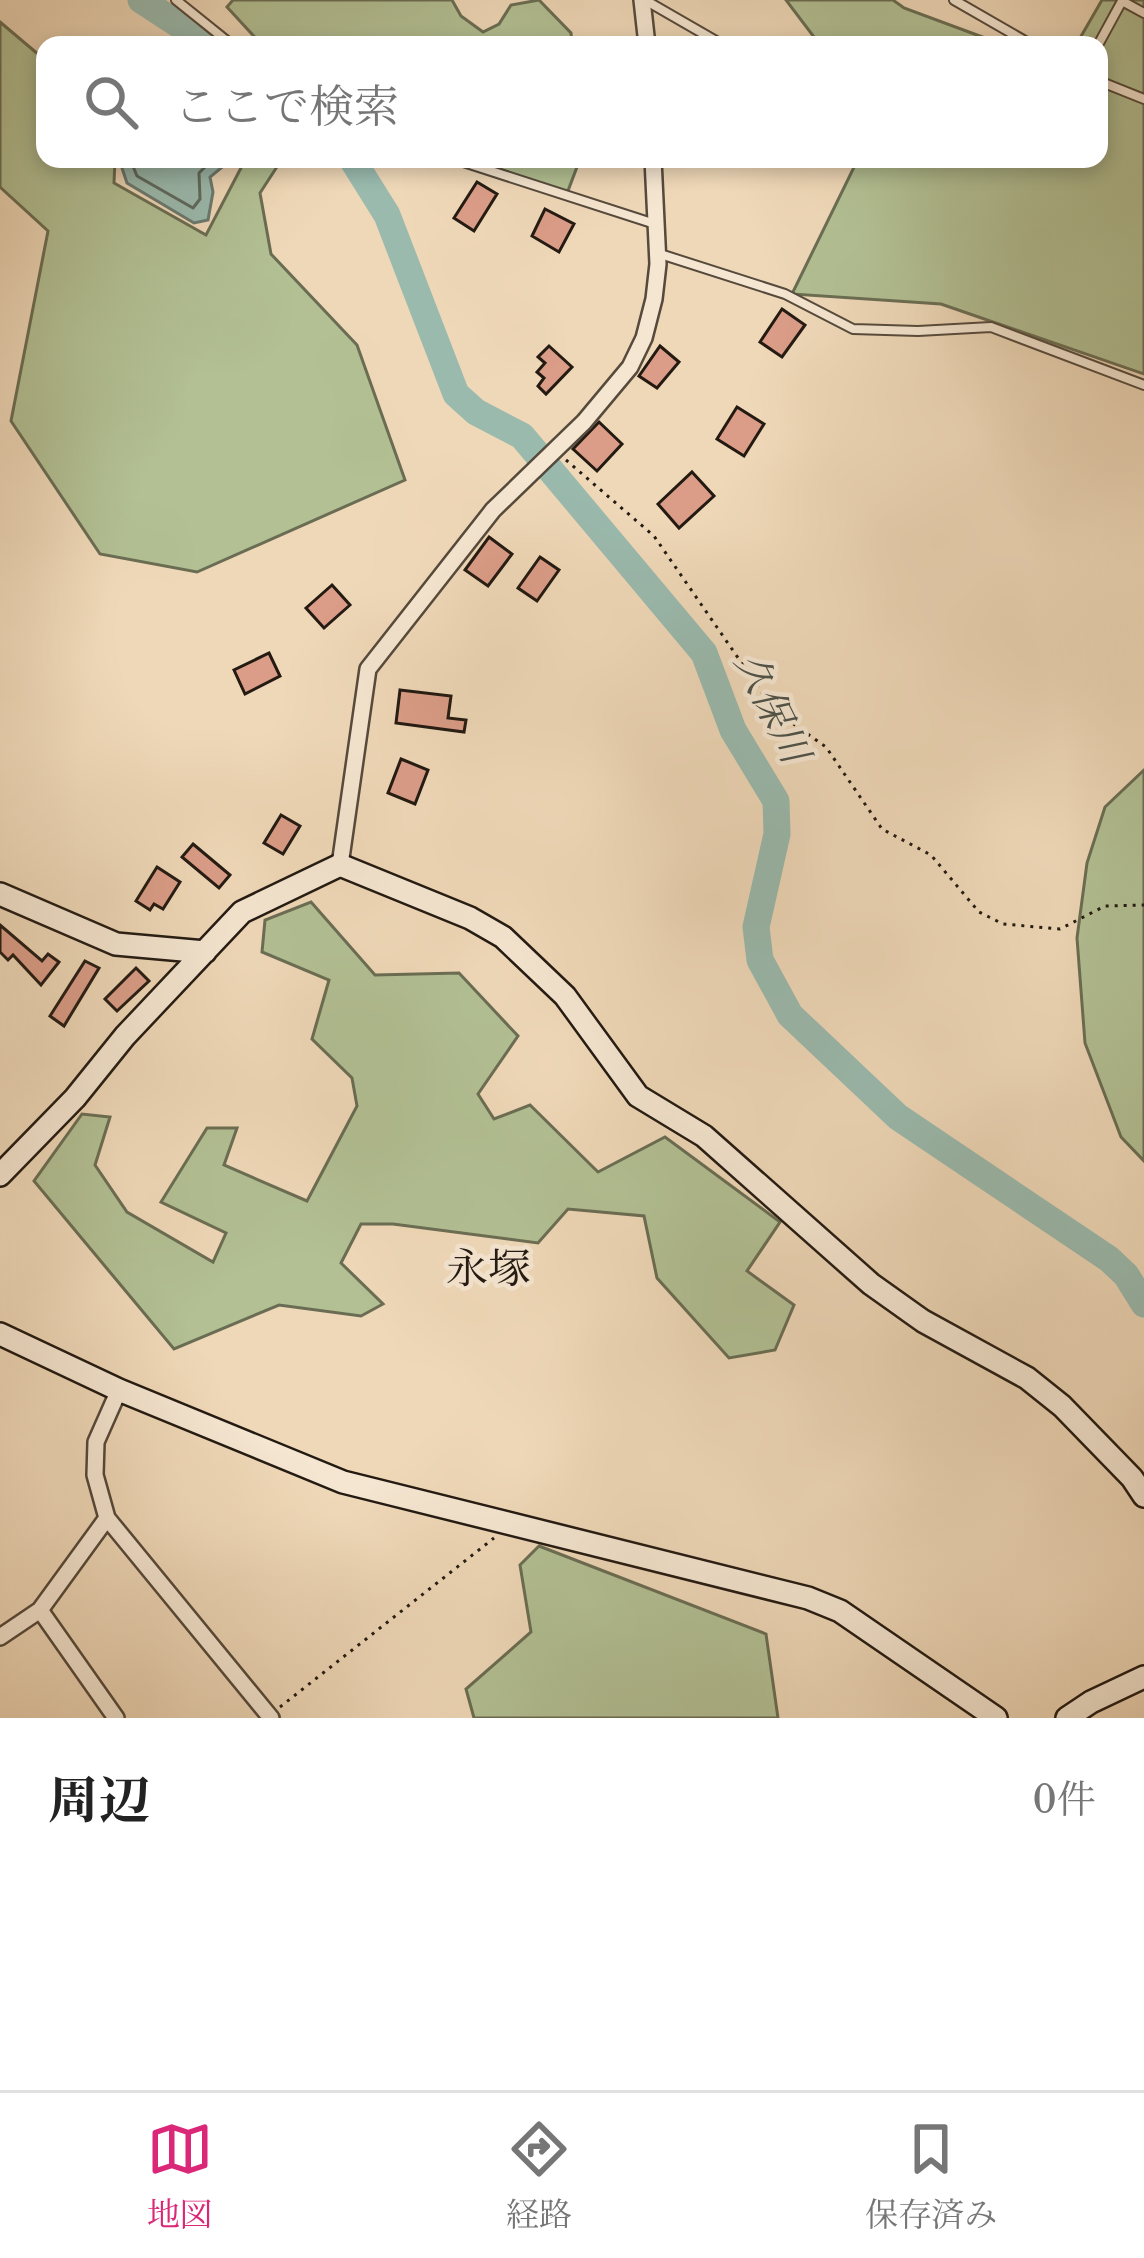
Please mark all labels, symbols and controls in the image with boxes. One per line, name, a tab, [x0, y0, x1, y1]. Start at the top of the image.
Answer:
search box	[36, 36, 1108, 168]
icon: search	[78, 69, 144, 135]
text: ここで検索	[174, 78, 399, 134]
water label: 久保川	[726, 644, 822, 774]
district label: 永塚	[446, 1242, 530, 1294]
text: 周辺	[48, 1769, 150, 1831]
text: 0件	[1032, 1775, 1096, 1823]
tab: 地図	[147, 2116, 213, 2235]
tab: 経路	[506, 2116, 572, 2235]
tab: 保存済み	[865, 2116, 997, 2235]

